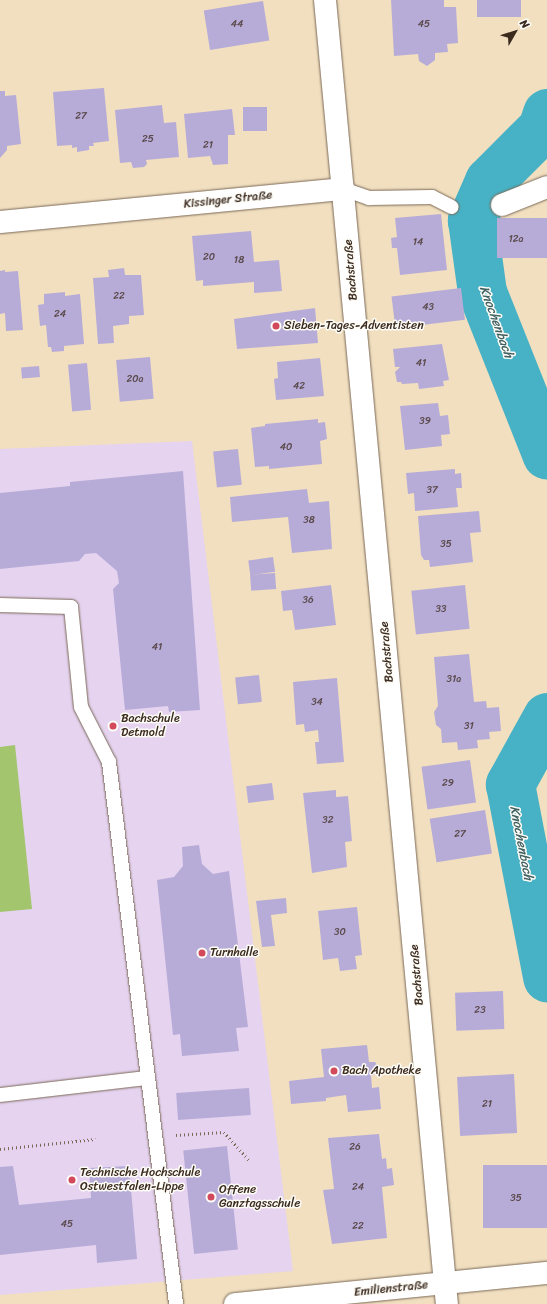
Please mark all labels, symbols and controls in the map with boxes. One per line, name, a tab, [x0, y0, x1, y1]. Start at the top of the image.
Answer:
north arrow	[495, 12, 535, 52]
text: N	[515, 15, 534, 33]
house number: 44	[231, 19, 243, 31]
house number: 45	[418, 19, 430, 31]
house number: 27	[75, 111, 87, 123]
house number: 25	[142, 134, 154, 146]
house number: 21	[203, 140, 213, 152]
street label: Kissinger Straße	[183, 188, 273, 212]
house number: 12a	[508, 234, 524, 246]
house number: 14	[413, 237, 423, 249]
street label: Bachstraße	[341, 239, 361, 301]
house number: 20	[203, 252, 215, 264]
house number: 18	[234, 255, 244, 267]
water label: Knochenbach	[476, 284, 516, 360]
house number: 22	[113, 291, 125, 303]
house number: 43	[422, 302, 434, 314]
house number: 24	[54, 309, 66, 321]
place label: Sieben-Tages-Adventisten	[284, 319, 424, 333]
marker: Sieben-Tages-Adventisten	[271, 321, 281, 331]
house number: 41	[416, 358, 426, 370]
house number: 20a	[126, 374, 144, 386]
house number: 42	[293, 381, 305, 393]
house number: 39	[419, 416, 431, 428]
house number: 40	[280, 442, 292, 454]
house number: 37	[426, 485, 438, 497]
house number: 38	[303, 515, 315, 527]
house number: 35	[440, 539, 452, 551]
house number: 36	[302, 595, 314, 607]
house number: 33	[436, 604, 446, 616]
street label: Bachstraße	[377, 621, 397, 683]
house number: 41	[152, 642, 162, 654]
house number: 31a	[447, 674, 461, 686]
house number: 34	[311, 697, 323, 709]
place label: Bachschule Detmold	[121, 712, 180, 740]
marker: Bachschule Detmold	[108, 721, 118, 731]
house number: 31	[464, 721, 474, 733]
house number: 29	[442, 778, 454, 790]
water label: Knochenbach	[506, 805, 536, 881]
house number: 32	[322, 815, 334, 827]
house number: 27	[454, 829, 466, 841]
house number: 30	[334, 927, 346, 939]
street label: Bachstraße	[407, 944, 427, 1006]
place label: Turnhalle	[210, 946, 258, 960]
marker: Turnhalle	[197, 948, 207, 958]
house number: 23	[474, 1005, 486, 1017]
place label: Bach Apotheke	[342, 1064, 421, 1078]
marker: Bach Apotheke	[329, 1066, 339, 1076]
house number: 21	[482, 1099, 492, 1111]
house number: 26	[349, 1142, 361, 1154]
place label: Technische Hochschule Ostwestfalen-Lippe	[80, 1166, 200, 1194]
marker: Technische Hochschule Ostwestfalen-Lippe	[67, 1175, 77, 1185]
house number: 24	[352, 1182, 364, 1194]
place label: Offene Ganztagsschule	[219, 1183, 300, 1211]
marker: Offene Ganztagsschule	[206, 1192, 216, 1202]
house number: 35	[510, 1193, 522, 1205]
house number: 45	[61, 1219, 73, 1231]
house number: 22	[352, 1221, 364, 1233]
street label: Emilienstraße	[353, 1278, 429, 1300]

